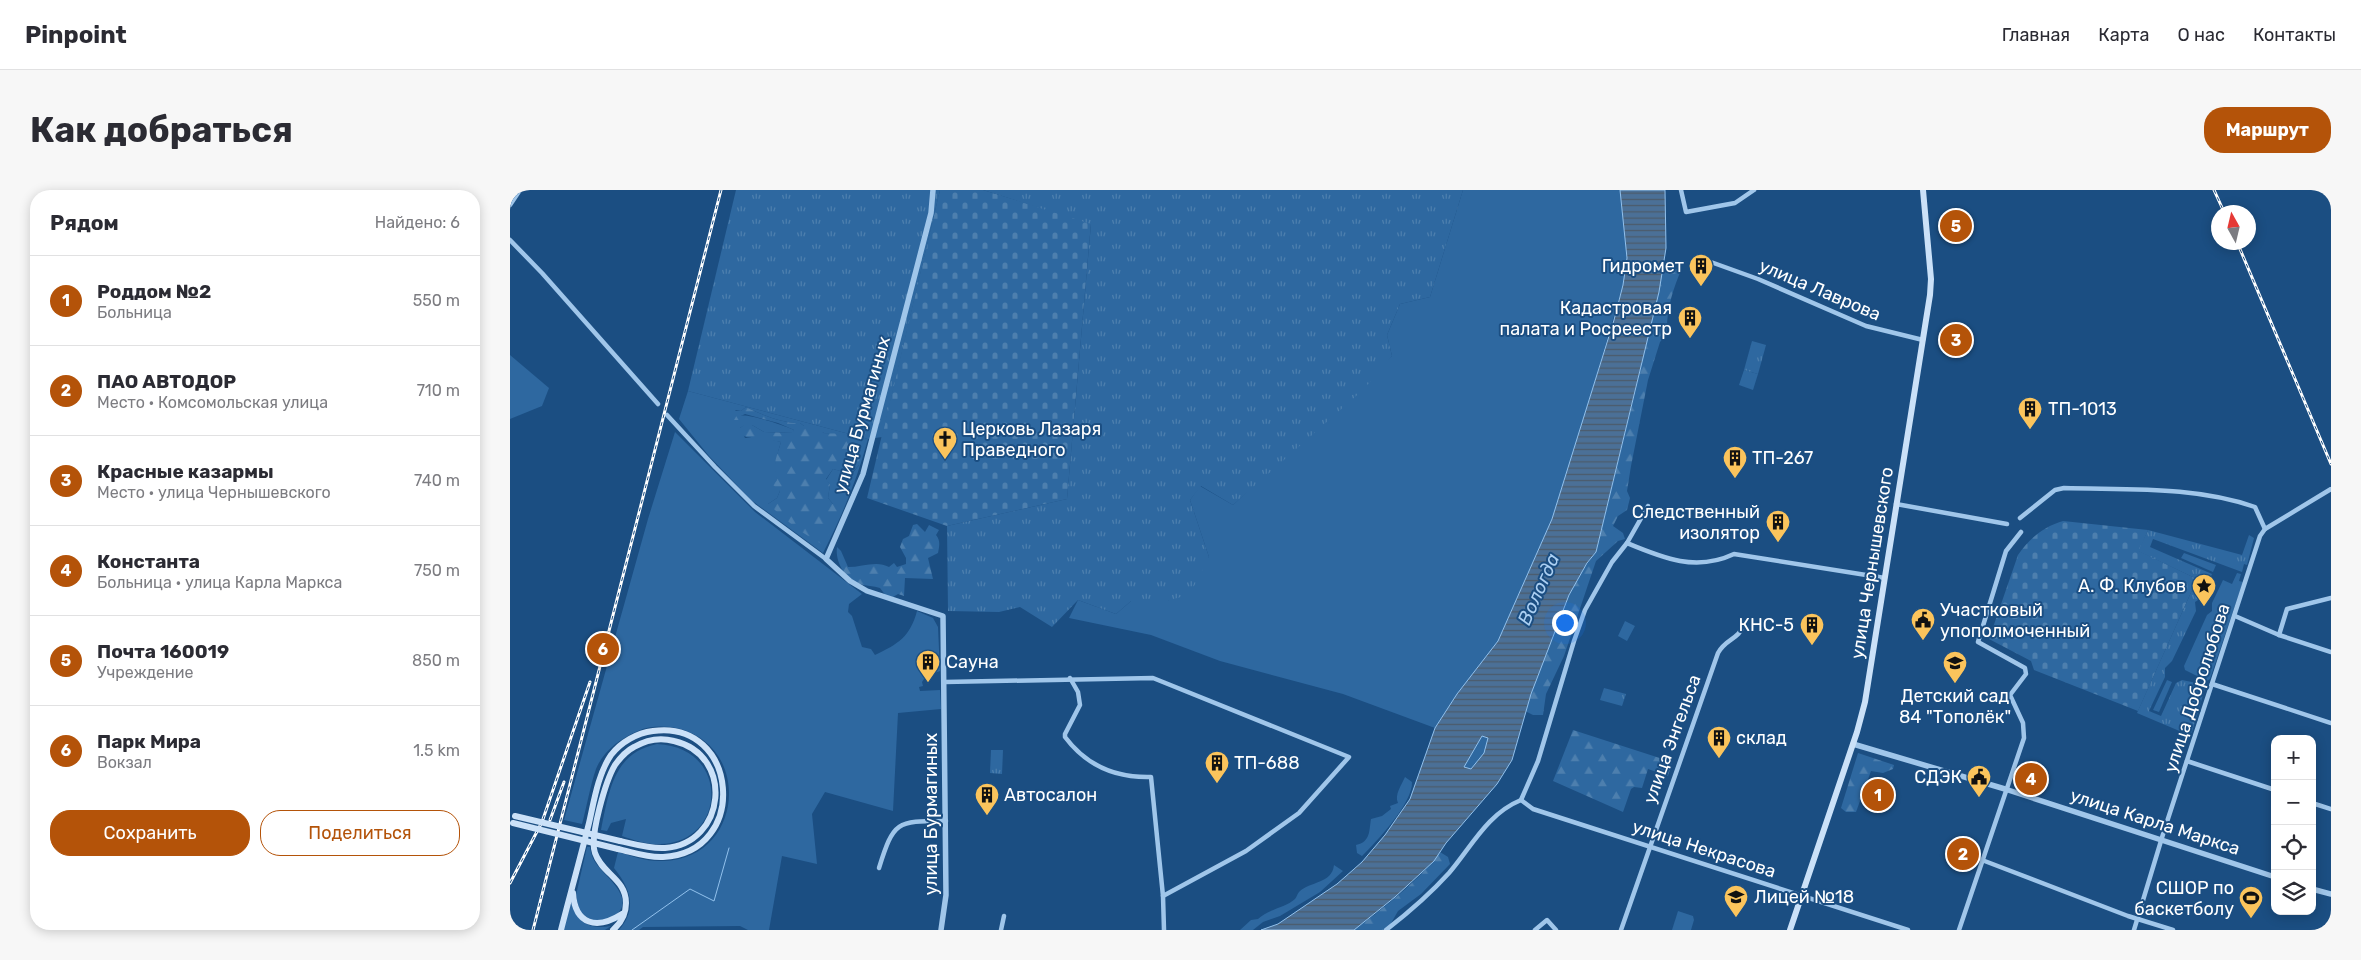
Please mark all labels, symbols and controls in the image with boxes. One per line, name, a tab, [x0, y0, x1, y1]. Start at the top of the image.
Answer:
text: Pinpoint	[25, 21, 127, 49]
text: Главная	[2002, 24, 2070, 46]
text: Карта	[2098, 24, 2150, 46]
text: О нас	[2178, 24, 2225, 46]
text: Контакты	[2253, 24, 2336, 46]
button: Маршрут	[2204, 107, 2331, 153]
text: Как добраться	[30, 109, 293, 151]
north arrow	[2211, 205, 2256, 250]
pin: 5	[1940, 207, 1972, 245]
text: Рядом	[50, 210, 119, 235]
text: Найдено: 6	[375, 213, 460, 232]
building icon: Гидромет	[1688, 253, 1714, 287]
street label: улица Лаврова	[1756, 254, 1884, 326]
place label: Гидромет	[1602, 255, 1684, 277]
text: Роддом №2	[97, 280, 211, 303]
text: 1	[62, 291, 70, 310]
text: 550 m	[413, 291, 460, 310]
place label: Кадастровая палата и Росреестр	[1500, 297, 1672, 340]
text: Больница	[97, 303, 172, 322]
building icon: Кадастровая палата и Росреестр	[1677, 305, 1703, 339]
pin: 3	[1940, 321, 1972, 359]
street label: улица Бурмагиных	[829, 334, 895, 496]
text: ПАО АВТОДОР	[97, 370, 236, 393]
text: 2	[61, 381, 71, 400]
text: 710 m	[417, 381, 460, 400]
text: Место · Комсомольская улица	[97, 393, 328, 412]
building icon: ТП-1013	[2017, 396, 2043, 430]
place label: ТП-1013	[2048, 398, 2117, 420]
place label: Церковь Лазаря Праведного	[962, 418, 1101, 461]
church icon: Церковь Лазаря Праведного	[932, 426, 958, 460]
building icon: ТП-267	[1722, 445, 1748, 479]
place label: ТП-267	[1752, 447, 1813, 469]
text: Красные казармы	[97, 460, 274, 483]
street label: улица Чернышевского	[1846, 465, 1898, 661]
text: 3	[61, 471, 71, 490]
text: 740 m	[414, 471, 460, 490]
text: Место · улица Чернышевского	[97, 483, 331, 502]
place label: Следственный изолятор	[1632, 501, 1760, 544]
building icon: Следственный изолятор	[1765, 509, 1791, 543]
text: Константа	[97, 550, 200, 573]
water label: Вологда	[1513, 550, 1564, 629]
text: 4	[61, 561, 71, 580]
text: 750 m	[414, 561, 460, 580]
text: Больница · улица Карла Маркса	[97, 573, 342, 592]
place icon: А. Ф. Клубов	[2191, 573, 2217, 607]
place label: А. Ф. Клубов	[2078, 575, 2186, 597]
place label: Участковый упополмоченный	[1940, 599, 2090, 642]
street label: улица Добролюбова	[2159, 601, 2235, 775]
public building icon: Участковый упополмоченный	[1910, 607, 1936, 641]
your location	[1552, 610, 1578, 636]
building icon: КНС-5	[1799, 612, 1825, 646]
place label: КНС-5	[1738, 614, 1794, 636]
pin: 6	[587, 630, 619, 668]
text: Почта 160019	[97, 640, 229, 663]
building icon: Сауна	[915, 649, 941, 683]
school or university icon: Детский сад 84 "Тополёк"	[1942, 650, 1968, 684]
text: 5	[61, 651, 71, 670]
text: 850 m	[412, 651, 460, 670]
place label: Сауна	[946, 651, 999, 673]
text: Учреждение	[97, 663, 194, 682]
street label: улица Энгельса	[1638, 672, 1706, 806]
place label: Детский сад 84 "Тополёк"	[1899, 685, 2011, 728]
building icon: склад	[1706, 725, 1732, 759]
place label: склад	[1736, 727, 1787, 749]
text: Парк Мира	[97, 730, 201, 753]
street label: улица Бурмагиных	[920, 732, 942, 895]
map controls	[2271, 735, 2316, 915]
button: +	[2271, 735, 2316, 780]
text: 6	[61, 741, 71, 760]
text: 1.5 km	[413, 741, 460, 760]
building icon: ТП-688	[1204, 750, 1230, 784]
place label: ТП-688	[1234, 752, 1300, 774]
text: Вокзал	[97, 753, 152, 772]
pin: 4	[2015, 760, 2047, 798]
public building icon: СДЭК	[1966, 764, 1992, 798]
place label: СДЭК	[1914, 766, 1962, 788]
pin: 1	[1862, 776, 1894, 814]
button: −	[2271, 780, 2316, 825]
building icon: Автосалон	[974, 782, 1000, 816]
place label: Автосалон	[1004, 784, 1097, 806]
street label: улица Карла Маркса	[2067, 784, 2243, 860]
button: Сохранить	[50, 810, 250, 856]
button: Поделиться	[260, 810, 460, 856]
street label: улица Некрасова	[1629, 815, 1779, 883]
button: locate	[2271, 825, 2316, 870]
pin: 2	[1947, 835, 1979, 873]
button: layers	[2271, 870, 2316, 915]
place label: СШОР по баскетболу	[2134, 877, 2234, 920]
school or university icon: Лицей №18	[1723, 884, 1749, 918]
sports icon: СШОР по баскетболу	[2238, 885, 2264, 919]
place label: Лицей №18	[1754, 886, 1854, 908]

